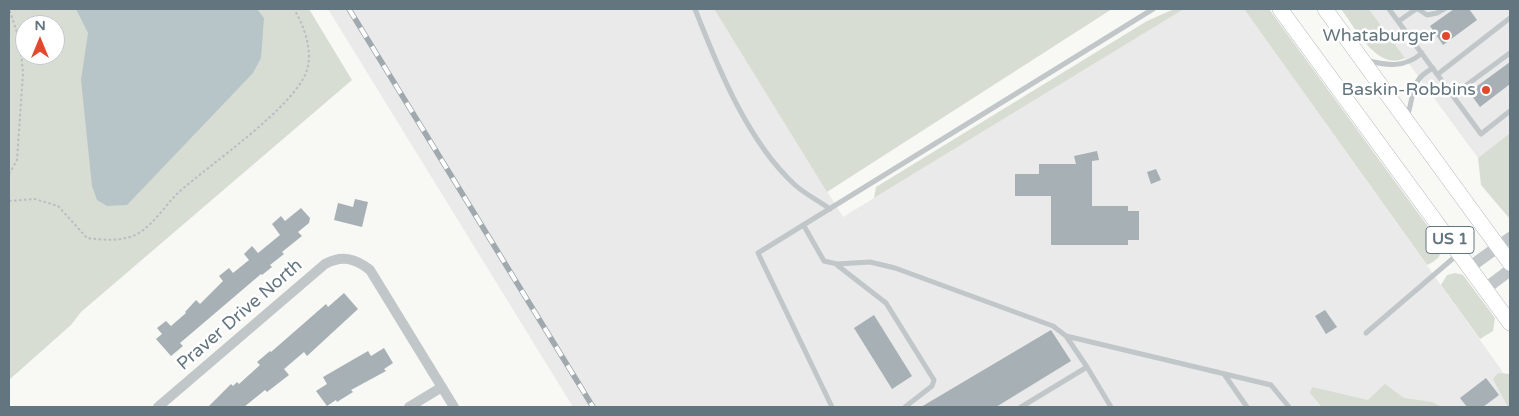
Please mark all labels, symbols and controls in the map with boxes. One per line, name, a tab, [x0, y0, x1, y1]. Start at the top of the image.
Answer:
north arrow	[15, 15, 65, 65]
text: N	[34, 17, 46, 34]
place label: Whataburger	[1323, 25, 1436, 47]
marker: Whataburger	[1440, 30, 1452, 42]
place label: Baskin-Robbins	[1342, 79, 1476, 101]
marker: Baskin-Robbins	[1480, 84, 1492, 96]
road number: US 1	[1426, 226, 1474, 254]
street label: Praver Drive North	[173, 255, 307, 375]

